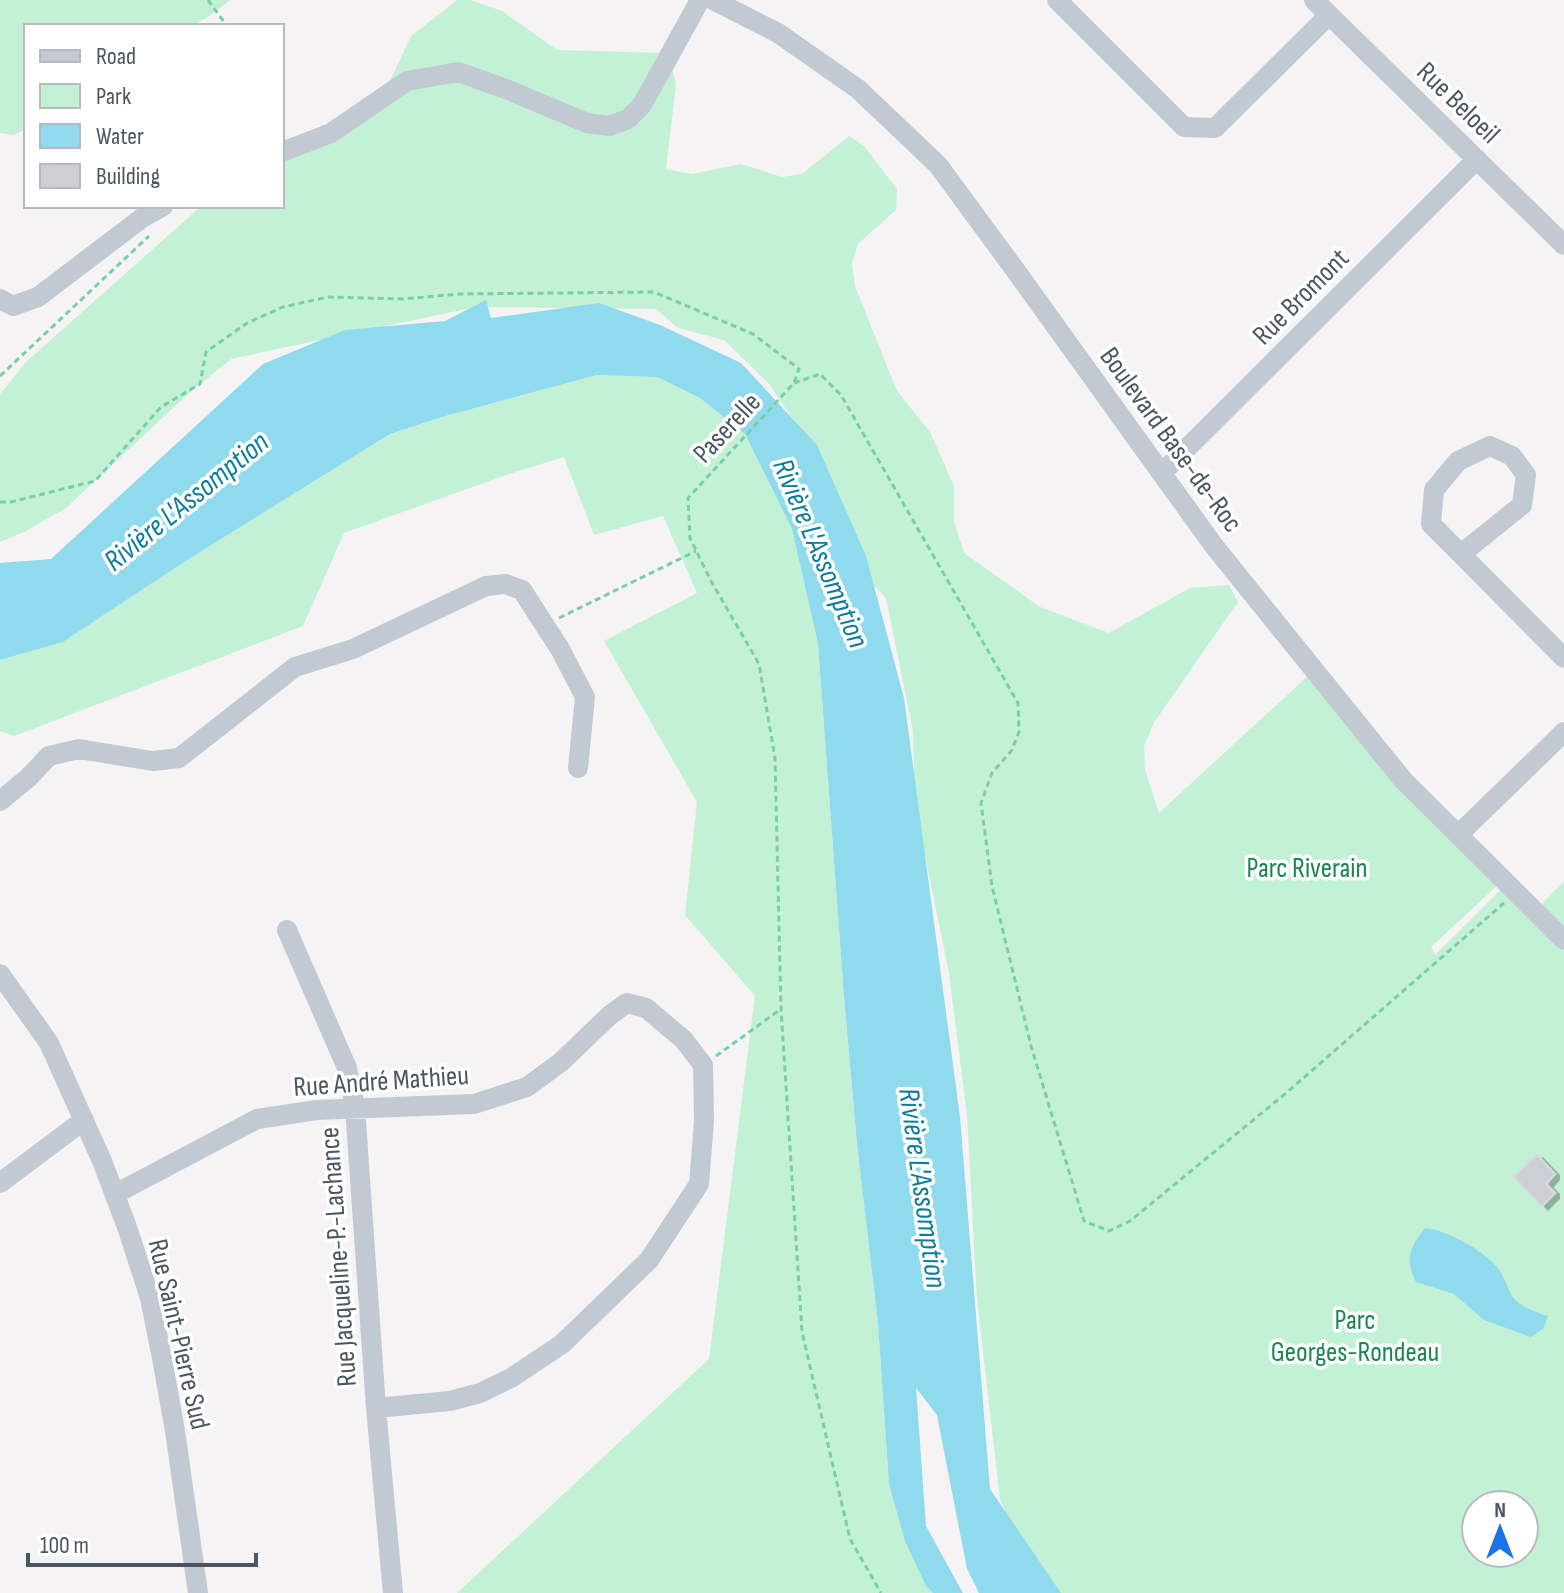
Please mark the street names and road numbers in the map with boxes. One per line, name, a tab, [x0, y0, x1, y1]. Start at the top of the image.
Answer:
street label: Rue Beloeil	[1410, 56, 1506, 151]
street label: Rue Bromont	[1246, 242, 1356, 352]
street label: Boulevard Base-de-Roc	[1093, 341, 1249, 539]
street label: Paserelle	[686, 386, 768, 470]
street label: Rue André Mathieu	[292, 1059, 470, 1104]
street label: Rue Jacqueline-P.-Lachance	[313, 1126, 364, 1388]
street label: Rue Saint-Pierre Sud	[141, 1236, 216, 1433]

